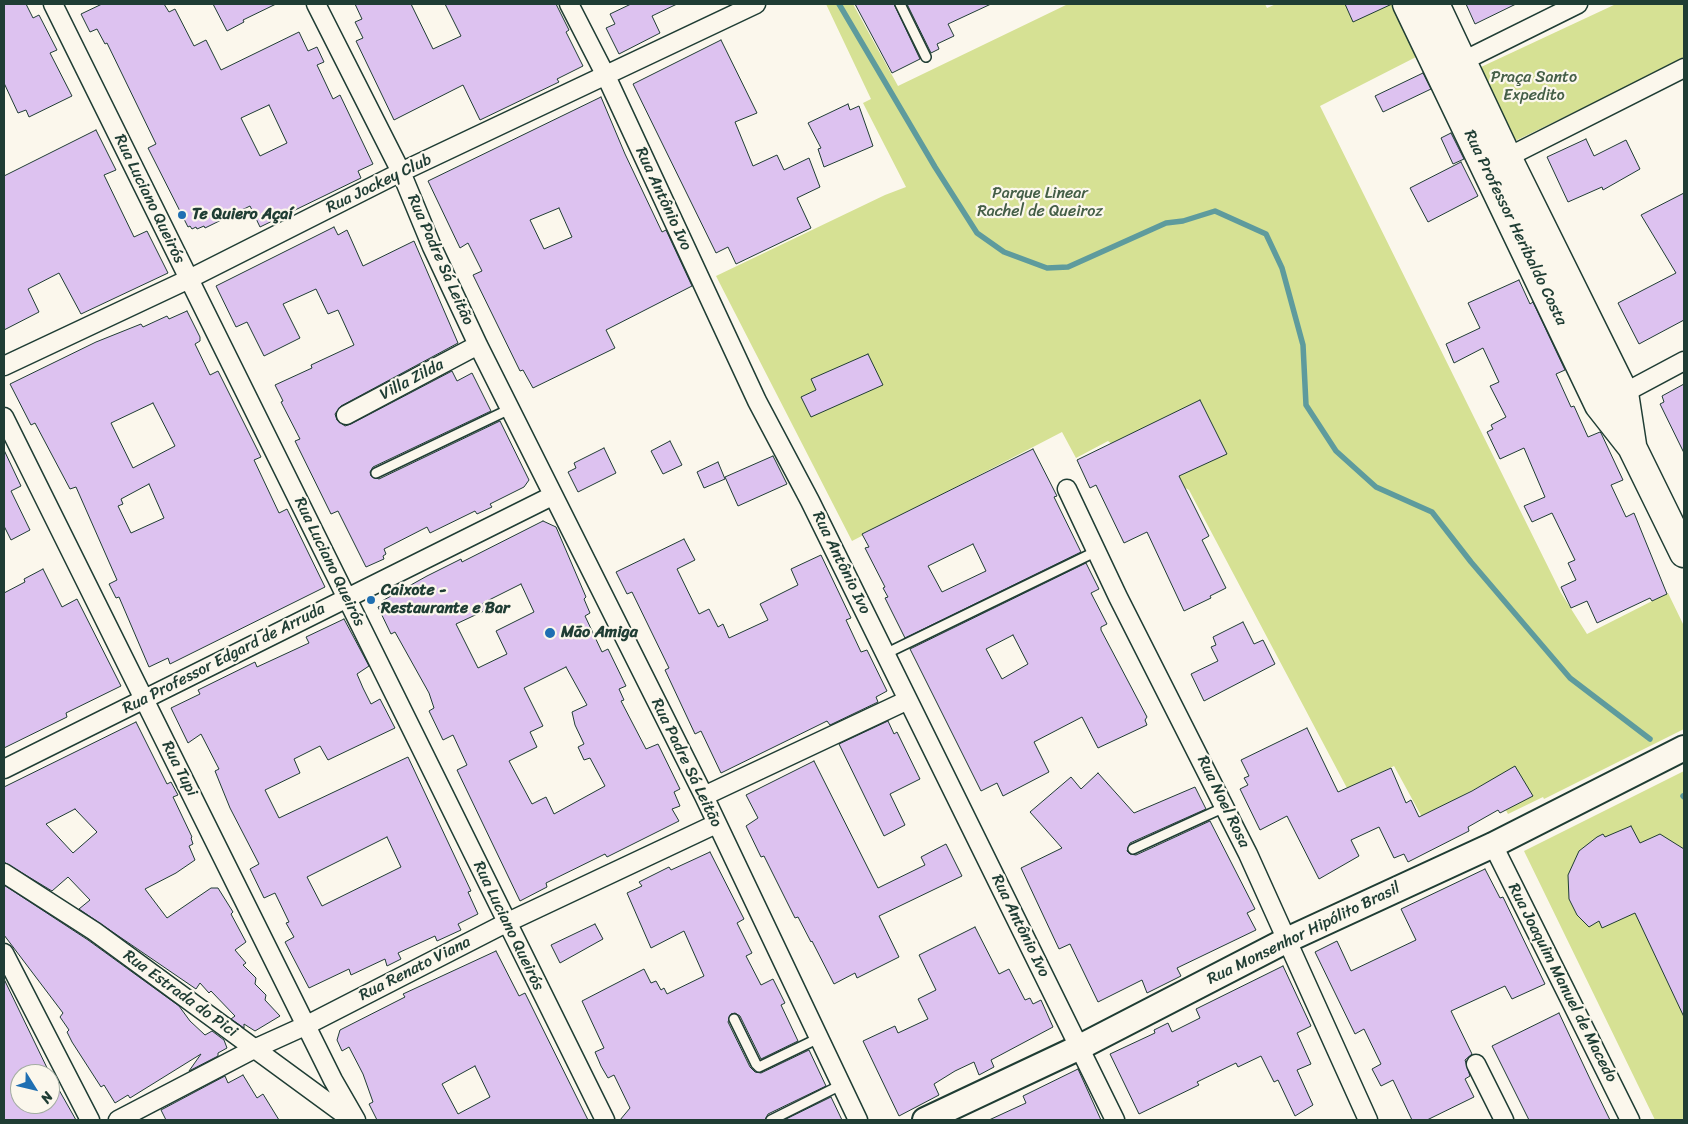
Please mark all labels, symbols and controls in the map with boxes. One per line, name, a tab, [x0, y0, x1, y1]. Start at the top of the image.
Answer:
park label: Praça Santo Expedito	[1491, 68, 1577, 106]
street label: Rua Professor Heribaldo Costa	[1459, 127, 1571, 329]
street label: Rua Luciano Queirós	[109, 131, 189, 267]
street label: Rua Antônio Ivo	[631, 144, 695, 254]
street label: Rua Jockey Club	[323, 150, 435, 218]
park label: Parque Linear Rachel de Queiroz	[977, 184, 1103, 222]
street label: Rua Padre Sá Leitão	[403, 192, 477, 328]
place label: Te Quiero Açaí	[192, 205, 293, 225]
marker: Te Quiero Açaí	[176, 209, 188, 221]
street label: Villa Zilda	[377, 355, 447, 405]
street label: Rua Luciano Queirós	[289, 494, 369, 630]
street label: Rua Antônio Ivo	[808, 508, 874, 618]
place label: Caixote - Restaurante e Bar	[381, 581, 510, 619]
marker: Caixote - Restaurante e Bar	[365, 594, 377, 606]
street label: Rua Professor Edgard de Arruda	[120, 599, 328, 719]
place label: Mão Amiga	[561, 623, 638, 643]
marker: Mão Amiga	[543, 626, 557, 640]
street label: Rua Padre Sá Leitão	[647, 696, 725, 830]
street label: Rua Tupi	[157, 738, 201, 800]
street label: Rua Noel Rosa	[1192, 753, 1254, 851]
street label: Rua Luciano Queirós	[468, 858, 548, 994]
street label: Rua Antônio Ivo	[987, 871, 1053, 981]
street label: Rua Monsenhor Hipólito Brasil	[1204, 879, 1404, 989]
street label: Rua Joaquim Manuel de Macedo	[1503, 880, 1621, 1086]
street label: Rua Renato Viana	[356, 933, 474, 1005]
street label: Rua Estrada do Pici	[119, 946, 241, 1042]
north arrow	[10, 1064, 60, 1114]
text: N	[34, 1086, 60, 1109]

